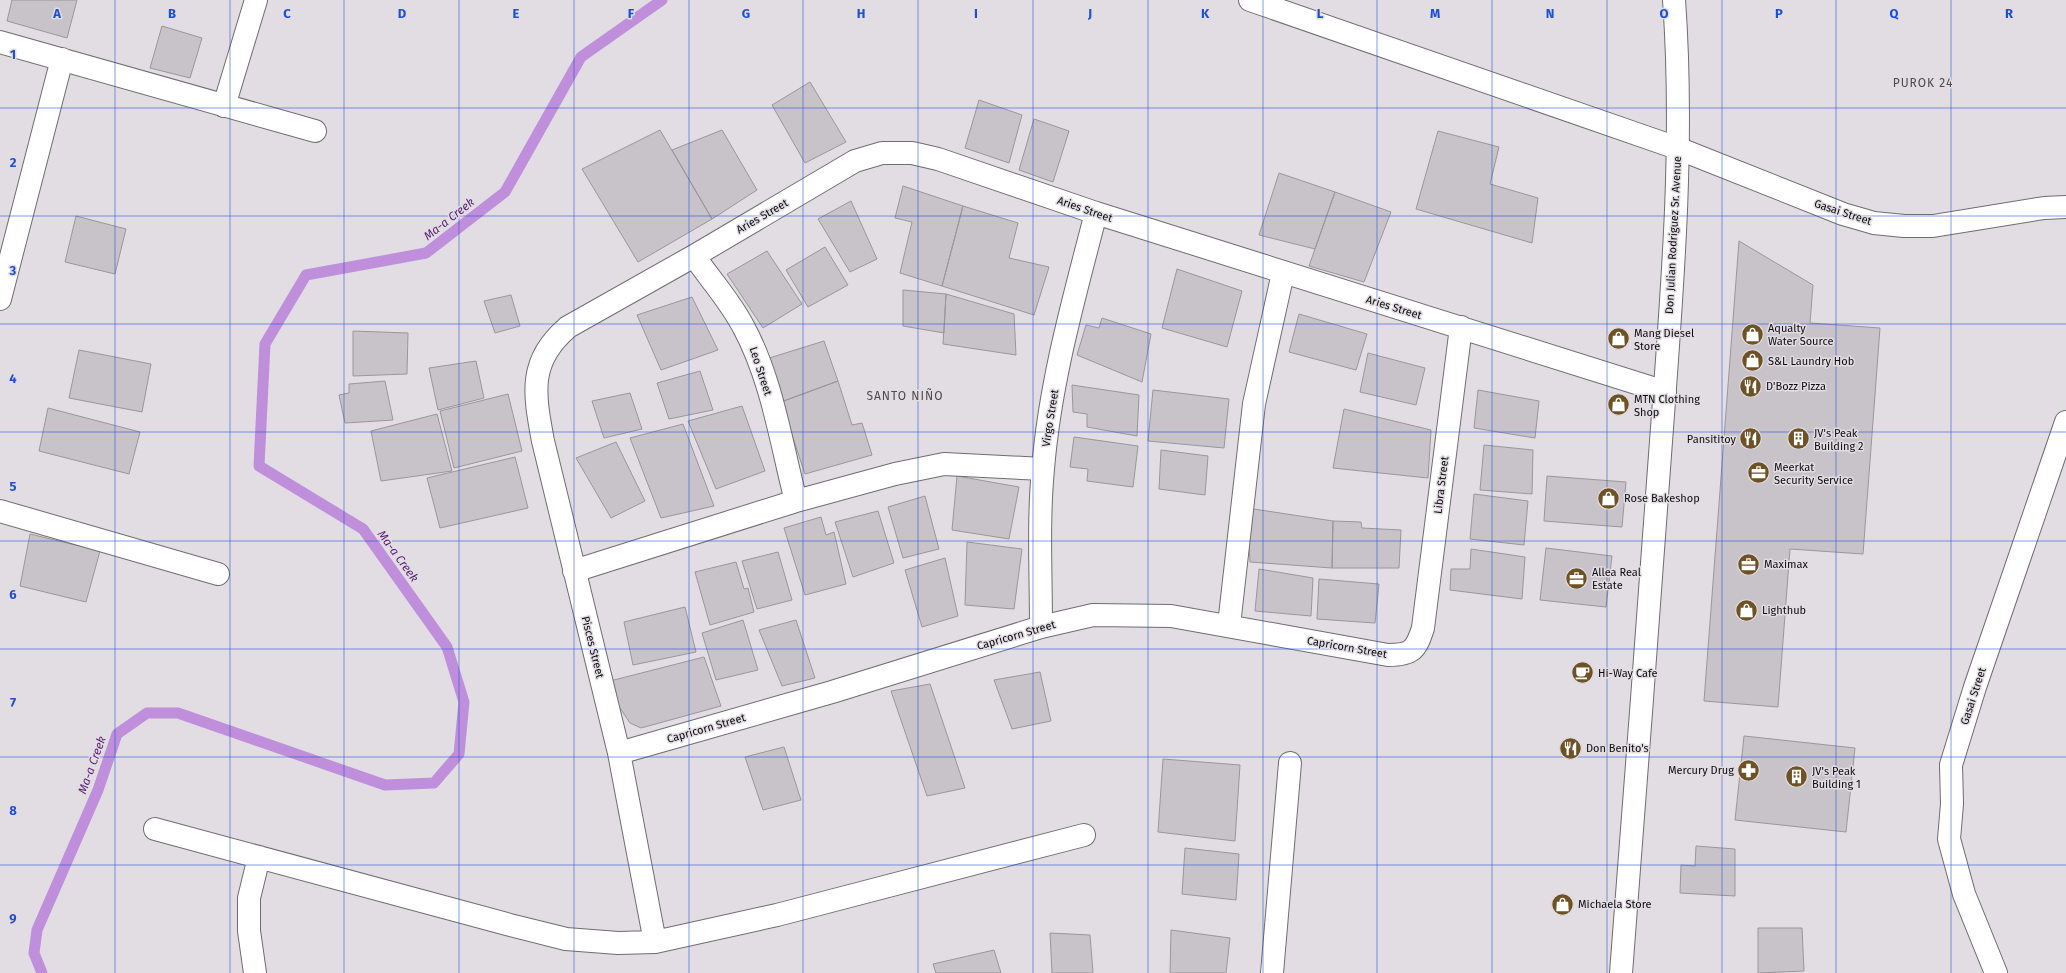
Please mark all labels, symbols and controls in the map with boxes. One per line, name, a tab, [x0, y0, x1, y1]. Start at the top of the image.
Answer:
text: A	[52, 6, 61, 21]
text: B	[168, 6, 176, 21]
text: C	[283, 6, 291, 21]
text: D	[398, 6, 407, 21]
text: E	[513, 6, 520, 21]
text: F	[628, 6, 635, 21]
text: G	[742, 6, 750, 21]
text: H	[857, 6, 865, 21]
text: I	[974, 6, 978, 21]
text: J	[1087, 6, 1092, 21]
text: K	[1201, 6, 1210, 21]
text: L	[1317, 6, 1324, 21]
text: M	[1430, 6, 1440, 21]
text: N	[1546, 6, 1554, 21]
text: O	[1660, 6, 1669, 21]
text: P	[1775, 6, 1783, 21]
text: Q	[1890, 6, 1900, 21]
text: R	[2005, 6, 2014, 21]
text: 1	[10, 47, 16, 62]
district label: PUROK 24	[1893, 76, 1953, 90]
text: 2	[10, 155, 17, 170]
street label: Don Julian Rodriguez Sr. Avenue	[1663, 156, 1684, 314]
street label: Aries Street	[1056, 194, 1114, 225]
water label: Ma-a Creek	[421, 195, 477, 243]
street label: Aries Street	[734, 196, 790, 236]
street label: Gasai Street	[1812, 197, 1873, 228]
text: 3	[9, 263, 17, 278]
street label: Aries Street	[1364, 293, 1423, 322]
shop icon: Aqualty Water Source	[1740, 321, 1766, 347]
place label: Aqualty Water Source	[1768, 322, 1833, 348]
shop icon: Mang Diesel Store	[1605, 326, 1631, 352]
place label: Mang Diesel Store	[1634, 327, 1694, 353]
street label: Leo Street	[747, 345, 774, 397]
shop icon: S&L Laundry Hob	[1739, 348, 1765, 374]
place label: S&L Laundry Hob	[1768, 355, 1854, 368]
text: 4	[9, 371, 17, 386]
restaurant icon: D'Bozz Pizza	[1737, 373, 1763, 399]
place label: D'Bozz Pizza	[1766, 380, 1826, 393]
district label: SANTO NIÑO	[866, 388, 944, 403]
street label: Virgo Street	[1040, 388, 1061, 448]
shop icon: MTN Clothing Shop	[1606, 392, 1632, 418]
place label: MTN Clothing Shop	[1634, 393, 1700, 419]
restaurant icon: Pansititoy	[1738, 426, 1764, 452]
building icon: JV's Peak Building 2	[1785, 426, 1811, 452]
place label: JV's Peak Building 2	[1814, 427, 1864, 453]
place label: Pansititoy	[1687, 433, 1737, 446]
street label: Libra Street	[1432, 456, 1451, 514]
office icon: Meerkat Security Service	[1746, 460, 1772, 486]
place label: Meerkat Security Service	[1774, 461, 1853, 487]
text: 5	[10, 479, 17, 494]
shop icon: Rose Bakeshop	[1595, 485, 1621, 511]
place label: Rose Bakeshop	[1624, 492, 1700, 505]
water label: Ma-a Creek	[375, 527, 422, 585]
office icon: Maximax	[1736, 551, 1762, 577]
place label: Maximax	[1764, 558, 1808, 571]
office icon: Allea Real Estate	[1563, 565, 1589, 591]
place label: Allea Real Estate	[1592, 566, 1641, 592]
text: 6	[9, 587, 17, 602]
shop icon: Lighthub	[1733, 597, 1759, 623]
place label: Lighthub	[1762, 604, 1806, 617]
street label: Pisces Street	[579, 615, 607, 680]
street label: Capricorn Street	[975, 618, 1057, 653]
street label: Capricorn Street	[1306, 634, 1388, 661]
cafe icon: Hi-Way Cafe	[1570, 660, 1596, 686]
street label: Gasai Street	[1958, 666, 1989, 727]
place label: Hi-Way Cafe	[1598, 667, 1658, 680]
text: 7	[10, 695, 16, 710]
street label: Capricorn Street	[665, 711, 747, 746]
water label: Ma-a Creek	[75, 734, 109, 796]
restaurant icon: Don Benito's	[1557, 735, 1583, 761]
place label: Don Benito's	[1586, 742, 1649, 755]
pharmacy icon: Mercury Drug	[1736, 757, 1762, 783]
place label: Mercury Drug	[1668, 764, 1734, 777]
building icon: JV's Peak Building 1	[1783, 764, 1809, 790]
place label: JV's Peak Building 1	[1812, 765, 1861, 791]
text: 8	[9, 803, 17, 818]
shop icon: Michaela Store	[1550, 891, 1576, 917]
place label: Michaela Store	[1578, 898, 1652, 911]
text: 9	[9, 911, 17, 926]

